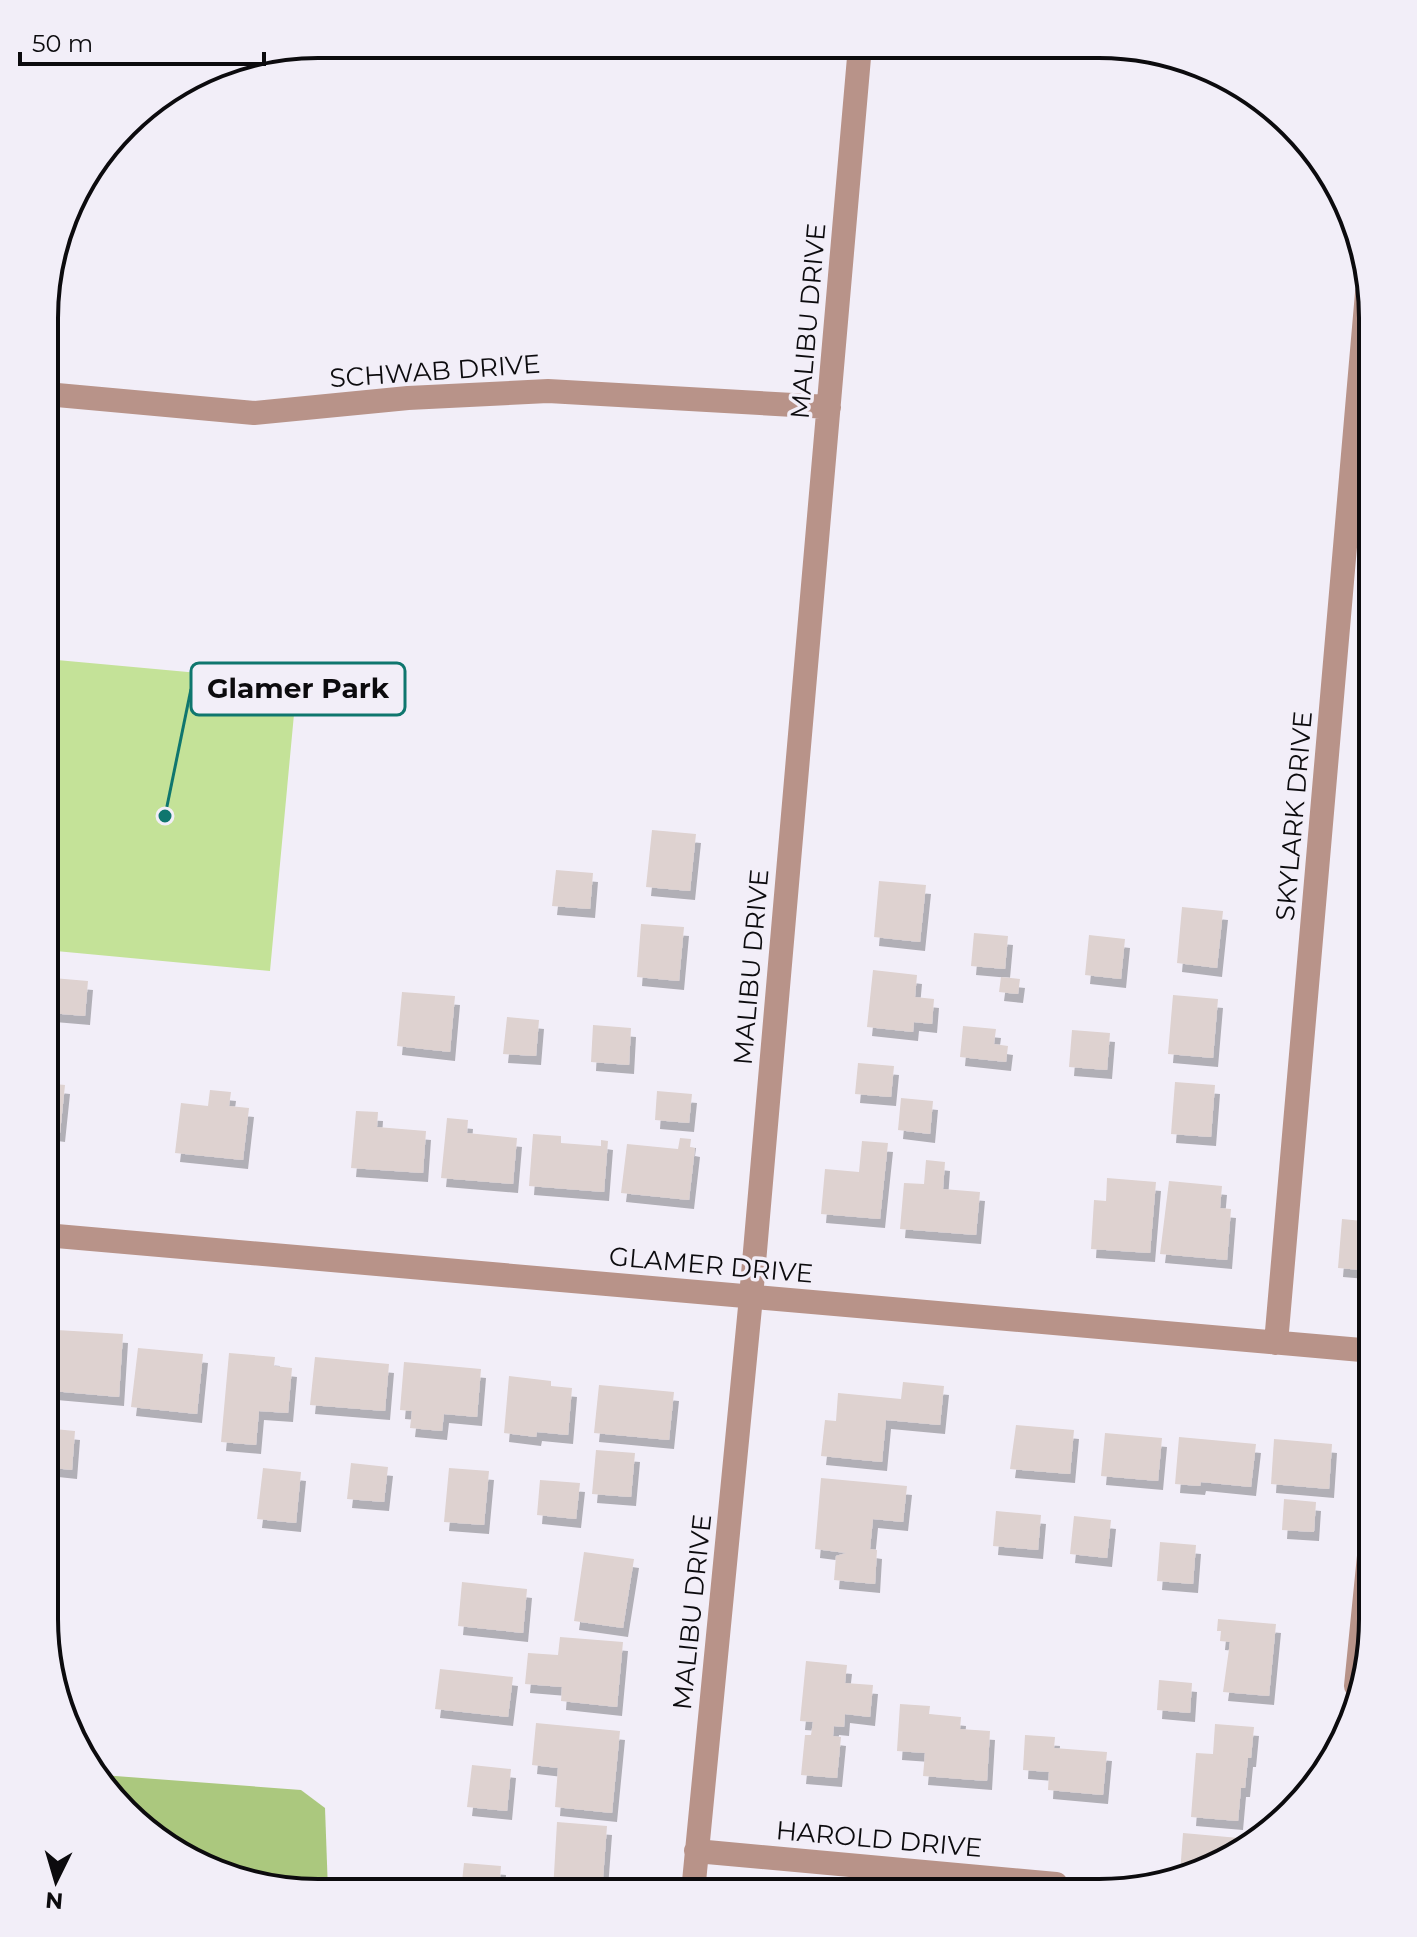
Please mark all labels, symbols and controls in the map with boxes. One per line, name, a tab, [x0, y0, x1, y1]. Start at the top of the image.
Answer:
scale bar	[20, 16, 264, 66]
text: 50 m	[32, 29, 93, 58]
street label: MALIBU DRIVE	[783, 222, 833, 420]
street label: SCHWAB DRIVE	[329, 348, 541, 394]
callout: Glamer Park	[191, 663, 405, 715]
text: Glamer Park	[207, 671, 390, 705]
street label: SKYLARK DRIVE	[1269, 710, 1319, 922]
street label: MALIBU DRIVE	[726, 868, 776, 1066]
street label: GLAMER DRIVE	[608, 1240, 814, 1290]
street label: MALIBU DRIVE	[666, 1513, 718, 1711]
street label: HAROLD DRIVE	[775, 1814, 983, 1864]
north arrow	[16, 1841, 96, 1921]
text: N	[44, 1886, 64, 1915]

